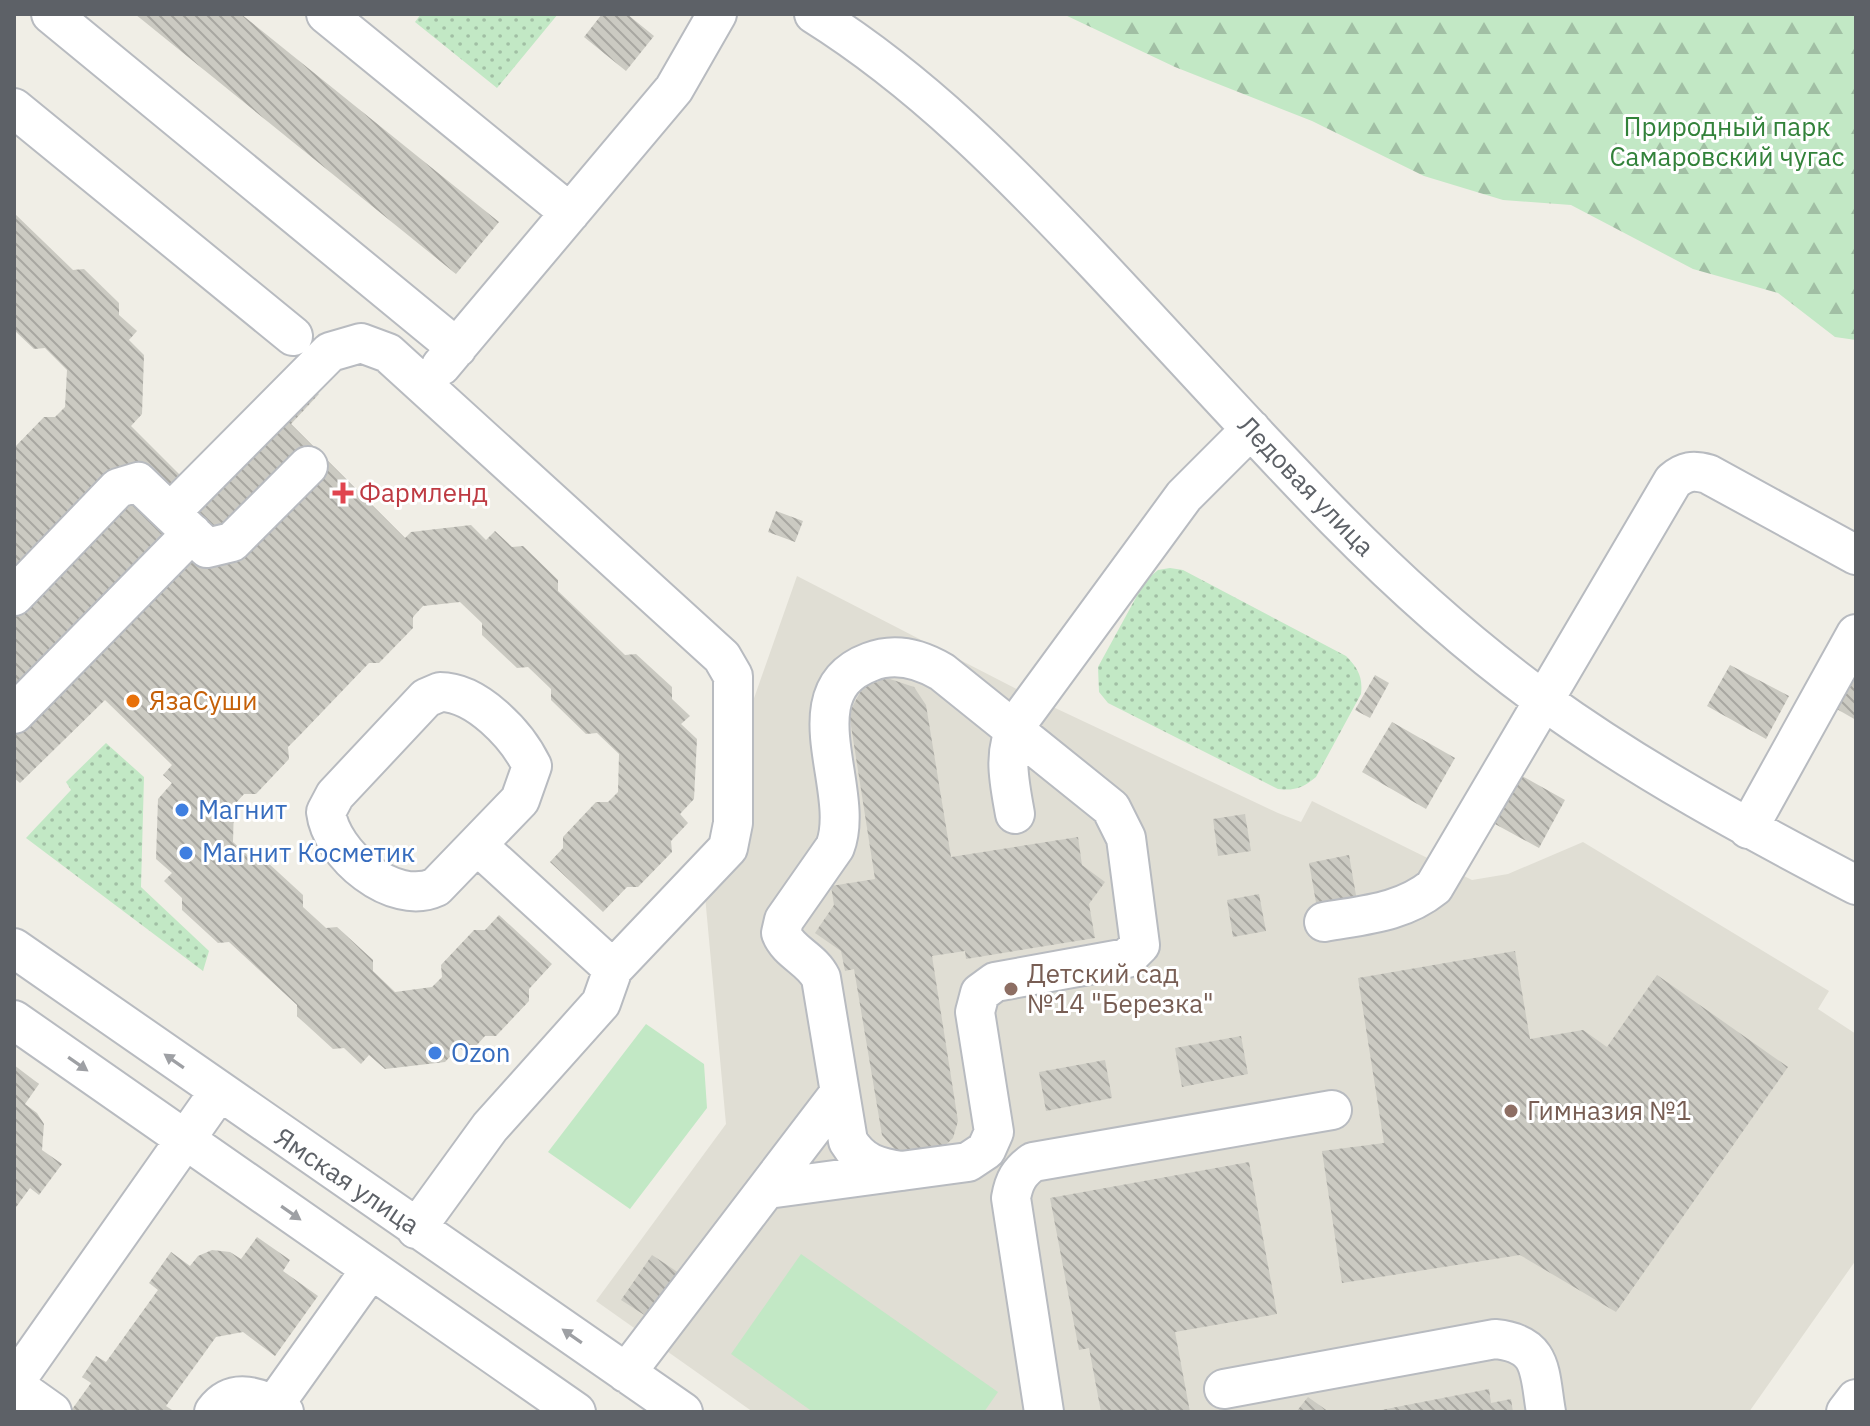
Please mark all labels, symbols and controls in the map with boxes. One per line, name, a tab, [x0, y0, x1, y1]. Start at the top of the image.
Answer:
park label: Природный парк Самаровский чугас	[1609, 109, 1845, 173]
street label: Ледовая улица	[1231, 408, 1382, 563]
place label: Фармленд	[359, 475, 488, 509]
marker: Фармленд	[334, 484, 352, 502]
place label: ЯзаСуши	[149, 683, 258, 717]
marker: ЯзаСуши	[124, 692, 142, 710]
place label: Магнит	[198, 792, 287, 826]
marker: Магнит	[173, 801, 191, 819]
place label: Магнит Косметик	[202, 835, 415, 869]
marker: Магнит Косметик	[177, 844, 195, 862]
place label: Детский сад №14 "Березка"	[1027, 956, 1214, 1020]
marker: Детский сад №14 "Березка"	[1002, 980, 1020, 998]
place label: Ozon	[451, 1035, 511, 1069]
marker: Ozon	[426, 1044, 444, 1062]
one-way arrow	[163, 1054, 184, 1069]
one-way arrow	[67, 1056, 88, 1071]
place label: Гимназия №1	[1527, 1093, 1692, 1127]
marker: Гимназия №1	[1502, 1102, 1520, 1120]
street label: Ямская улица	[268, 1119, 427, 1241]
one-way arrow	[281, 1205, 302, 1220]
one-way arrow	[562, 1329, 583, 1344]

